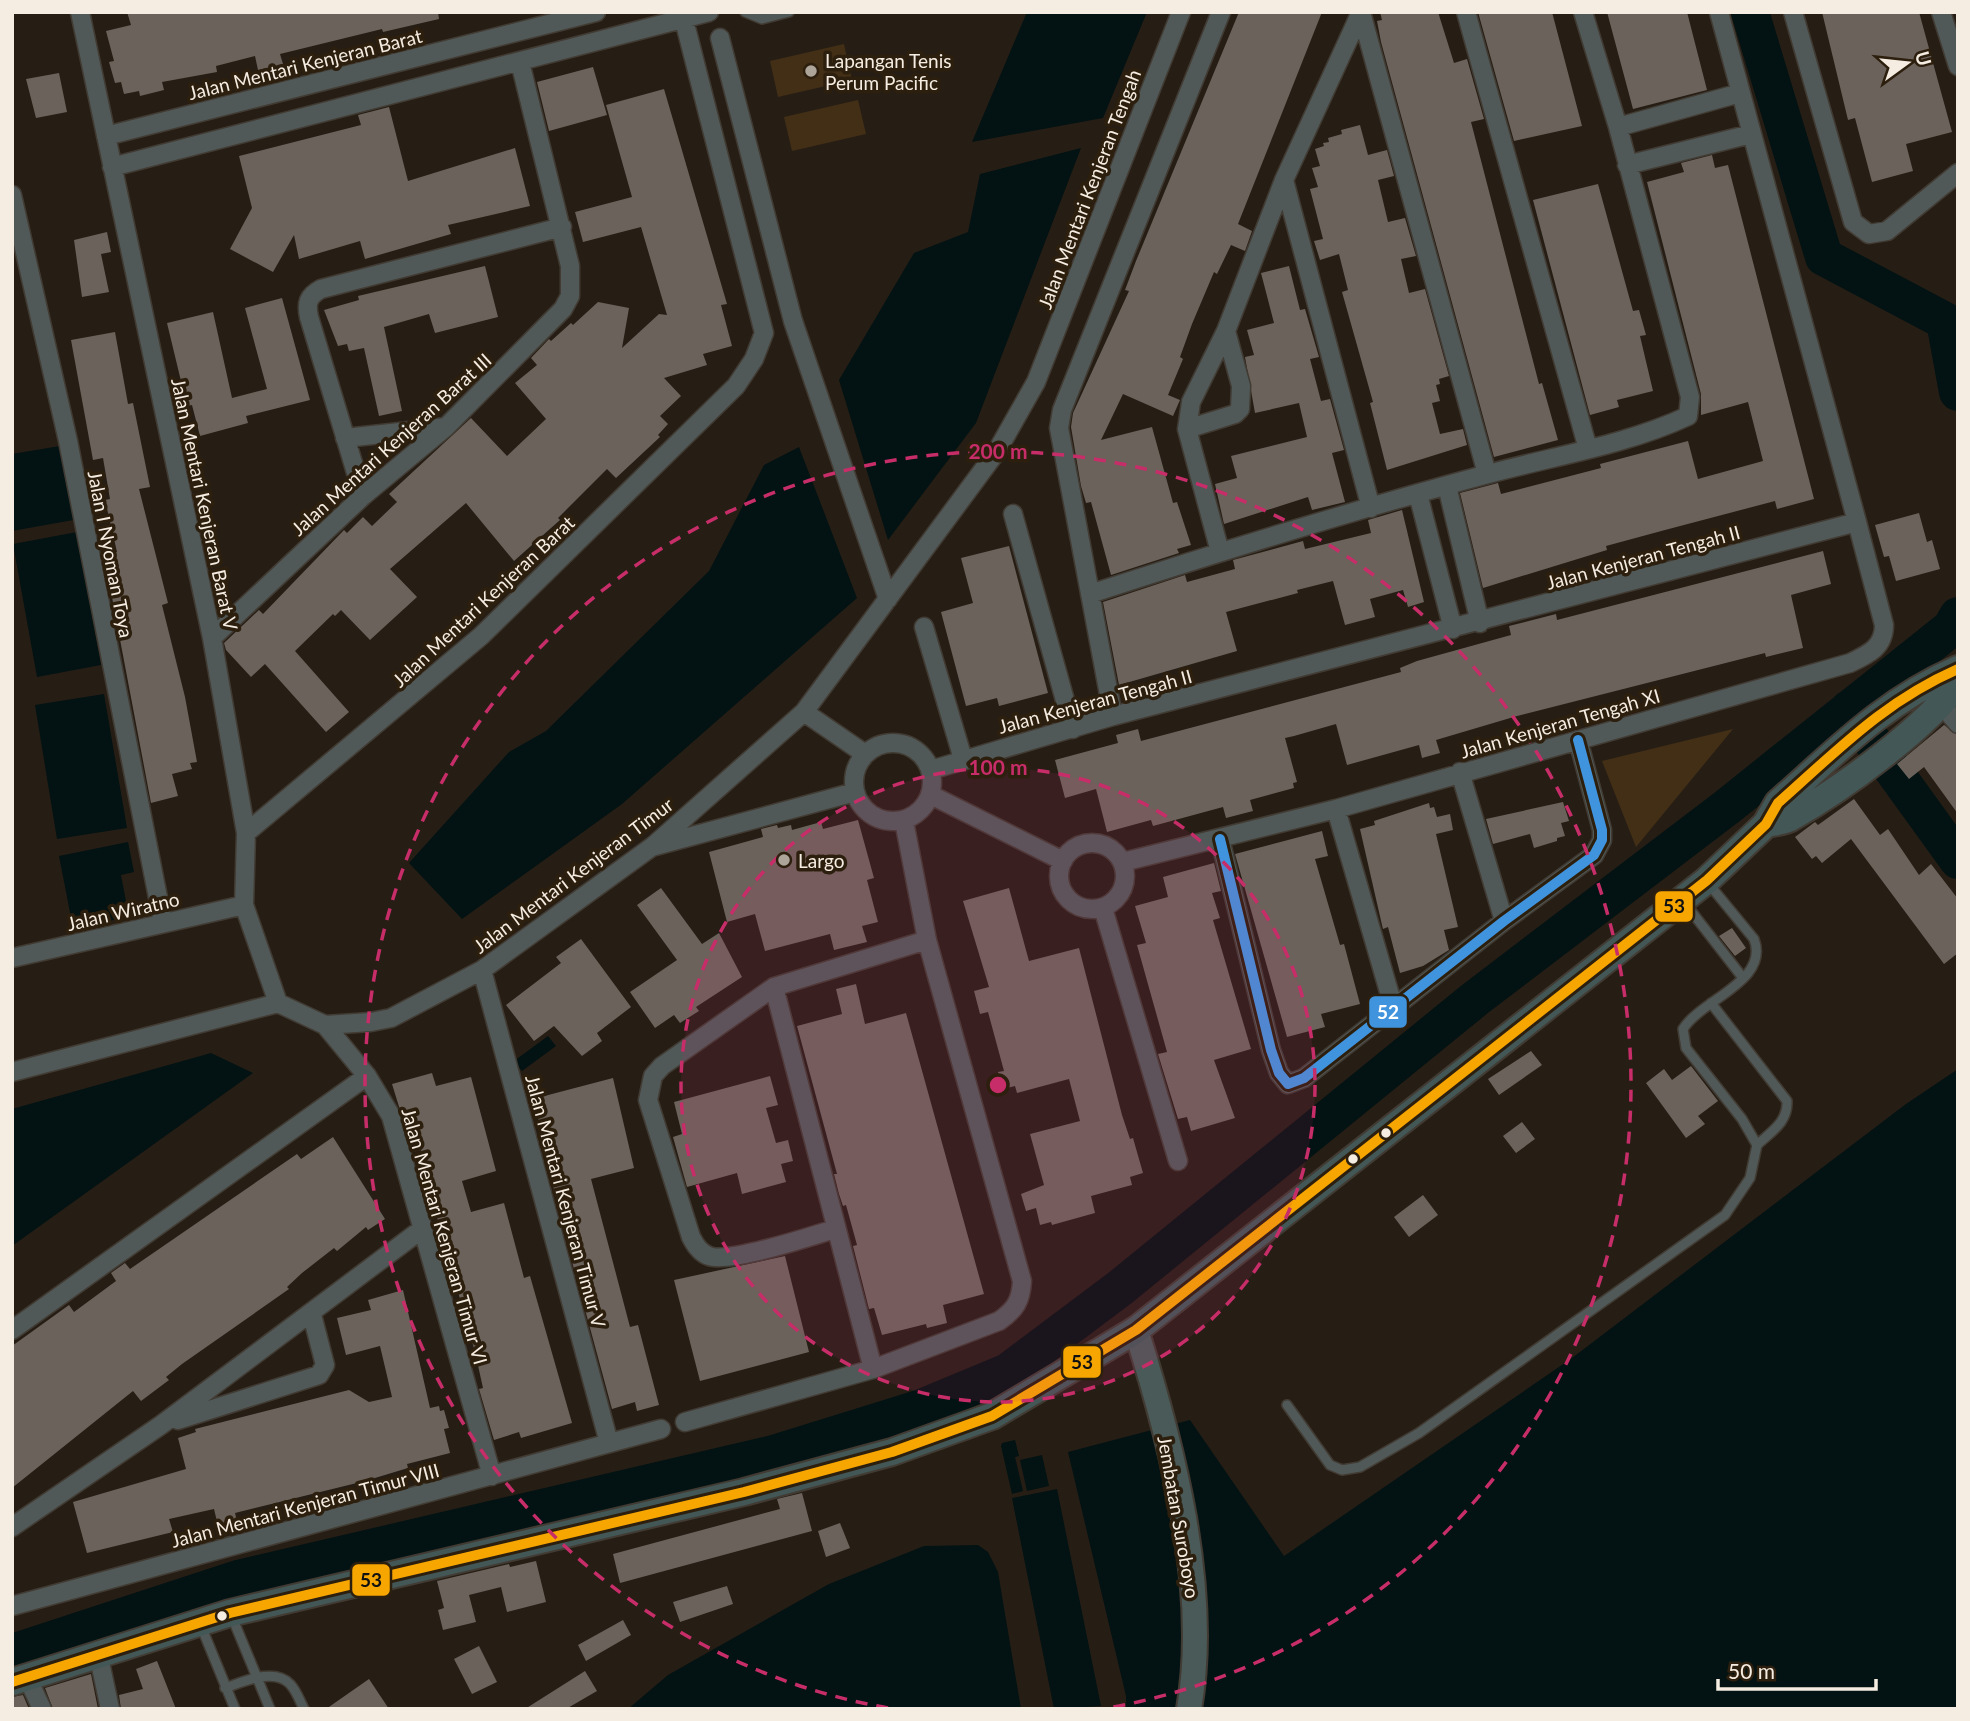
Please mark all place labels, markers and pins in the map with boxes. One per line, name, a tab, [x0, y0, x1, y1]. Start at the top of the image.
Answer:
place label: Lapangan Tenis Perum Pacific	[825, 49, 951, 94]
marker: Lapangan Tenis Perum Pacific	[803, 63, 819, 79]
place label: Largo	[798, 849, 844, 872]
marker: Largo	[776, 852, 792, 868]
centre of rings	[986, 1073, 1010, 1097]
unlabelled marker	[1379, 1126, 1393, 1140]
unlabelled marker	[1346, 1152, 1360, 1166]
unlabelled marker	[215, 1609, 229, 1623]

